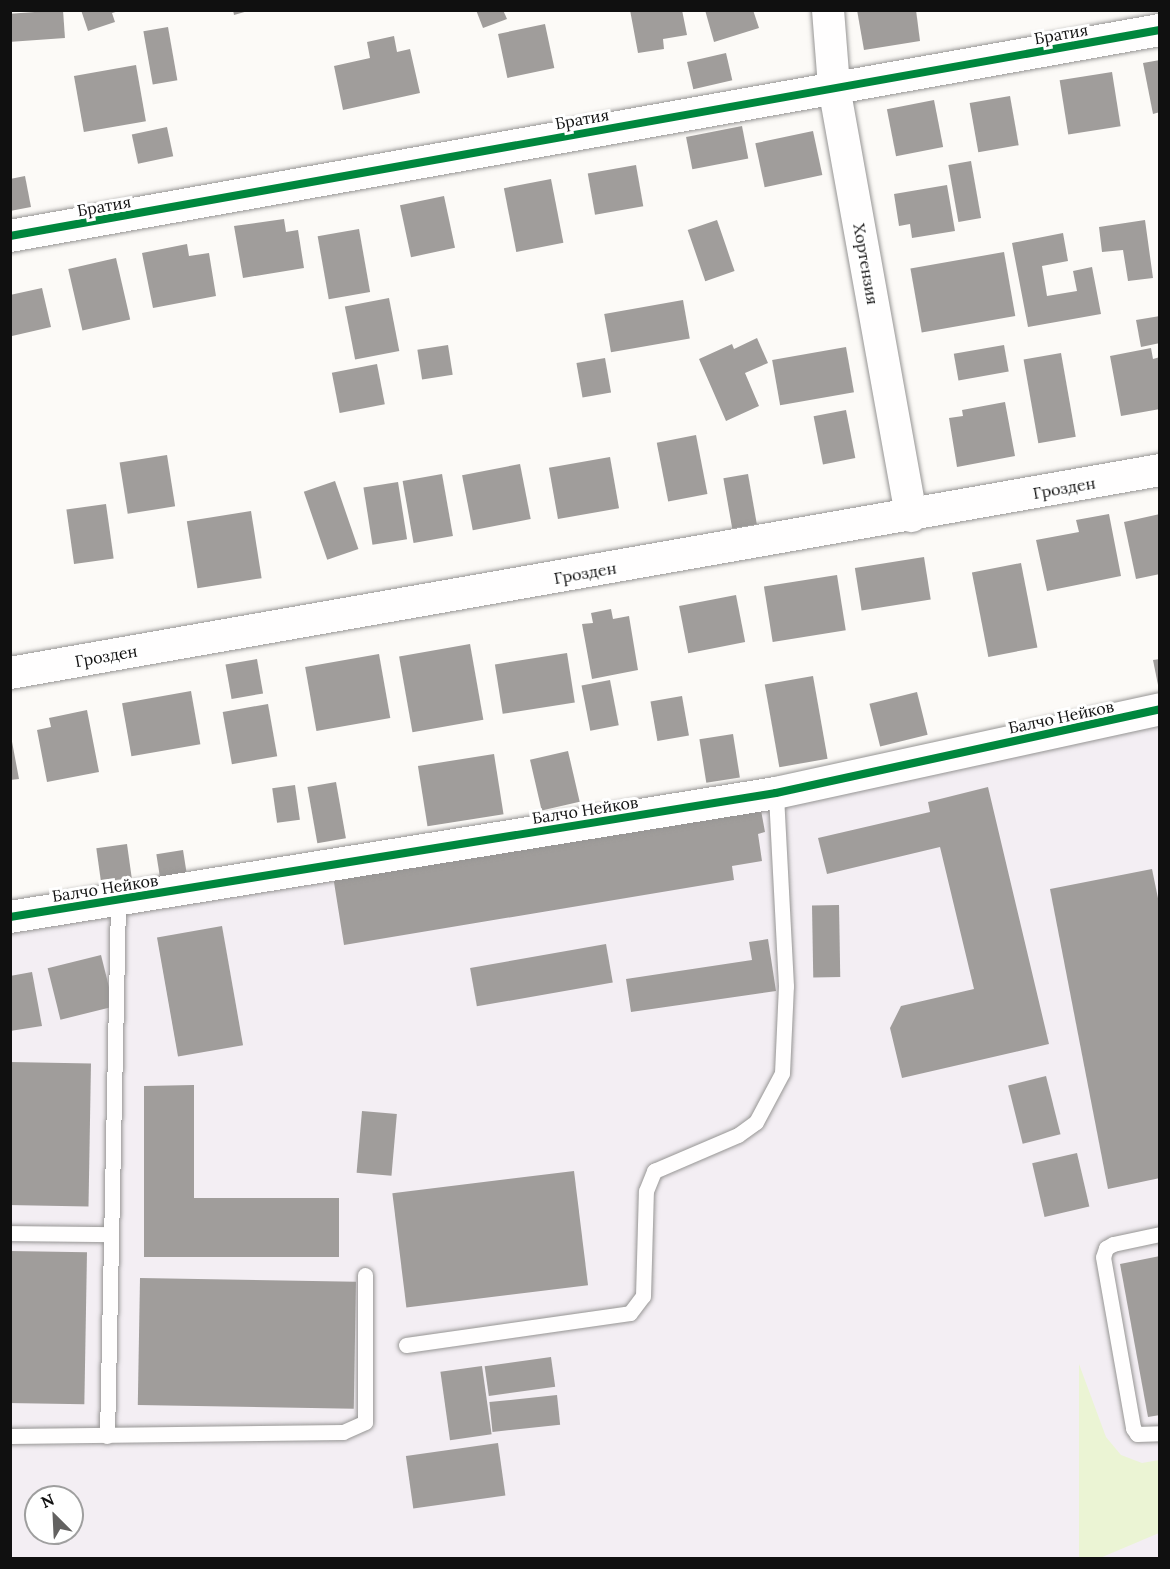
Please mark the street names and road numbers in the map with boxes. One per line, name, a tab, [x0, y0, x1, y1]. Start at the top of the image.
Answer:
street label: Братия	[1033, 20, 1089, 48]
street label: Братия	[554, 105, 610, 133]
street label: Братия	[76, 192, 132, 220]
street label: Хортензия	[849, 222, 883, 306]
street label: Грозден	[1031, 473, 1097, 503]
street label: Грозден	[552, 558, 618, 588]
street label: Грозден	[73, 641, 139, 671]
street label: Балчо Нейков	[1007, 696, 1115, 738]
street label: Балчо Нейков	[531, 792, 639, 828]
street label: Балчо Нейков	[51, 870, 159, 906]

